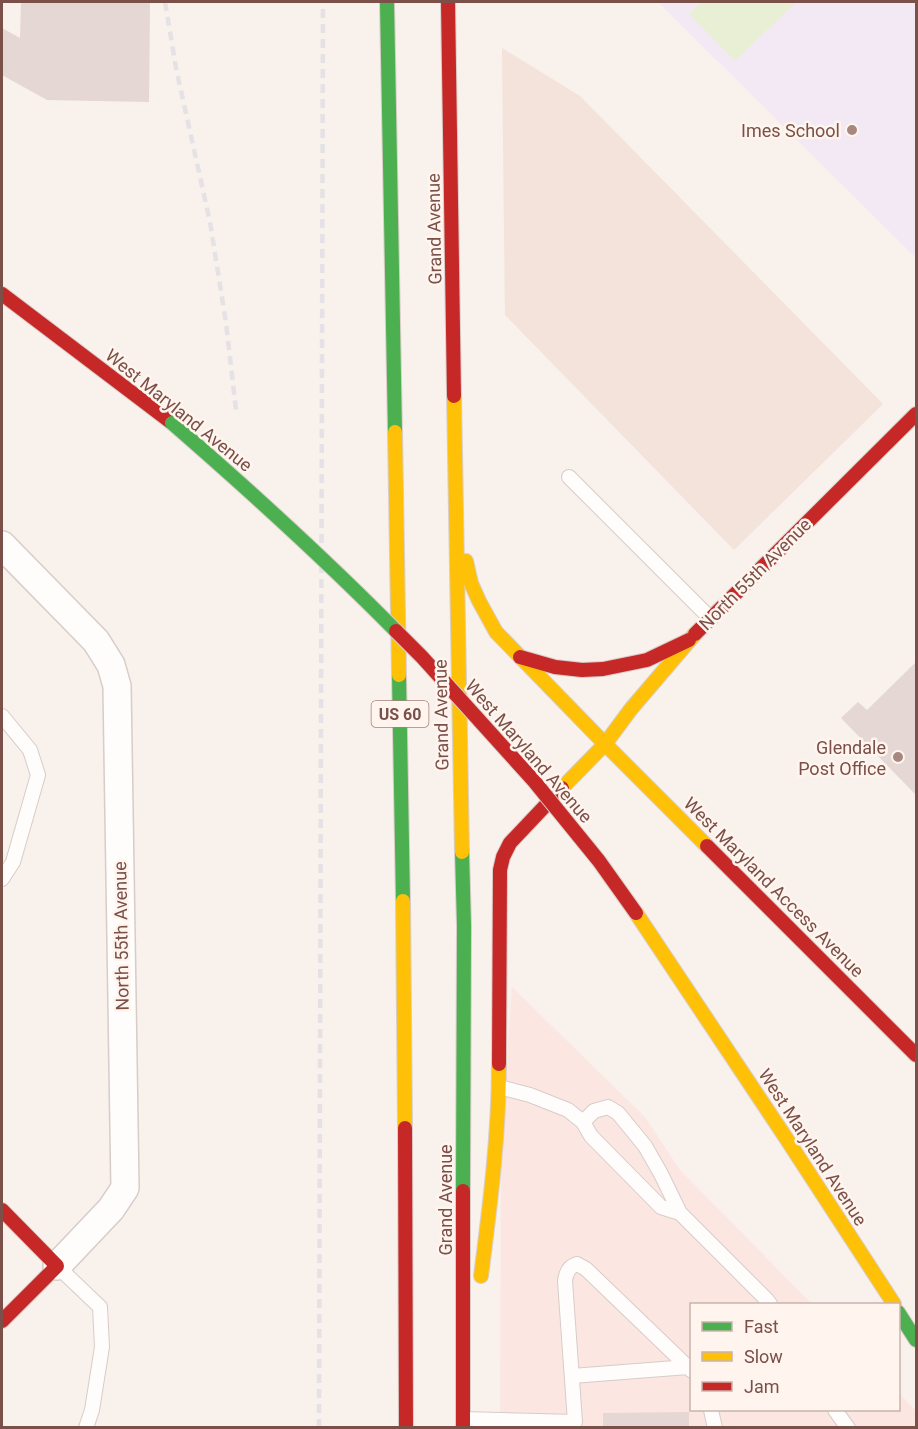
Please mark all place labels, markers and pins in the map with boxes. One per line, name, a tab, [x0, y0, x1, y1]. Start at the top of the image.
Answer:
place label: Imes School	[741, 120, 840, 141]
marker: Imes School	[845, 123, 859, 137]
place label: Glendale Post Office	[798, 737, 886, 779]
marker: Glendale Post Office	[891, 750, 905, 764]

